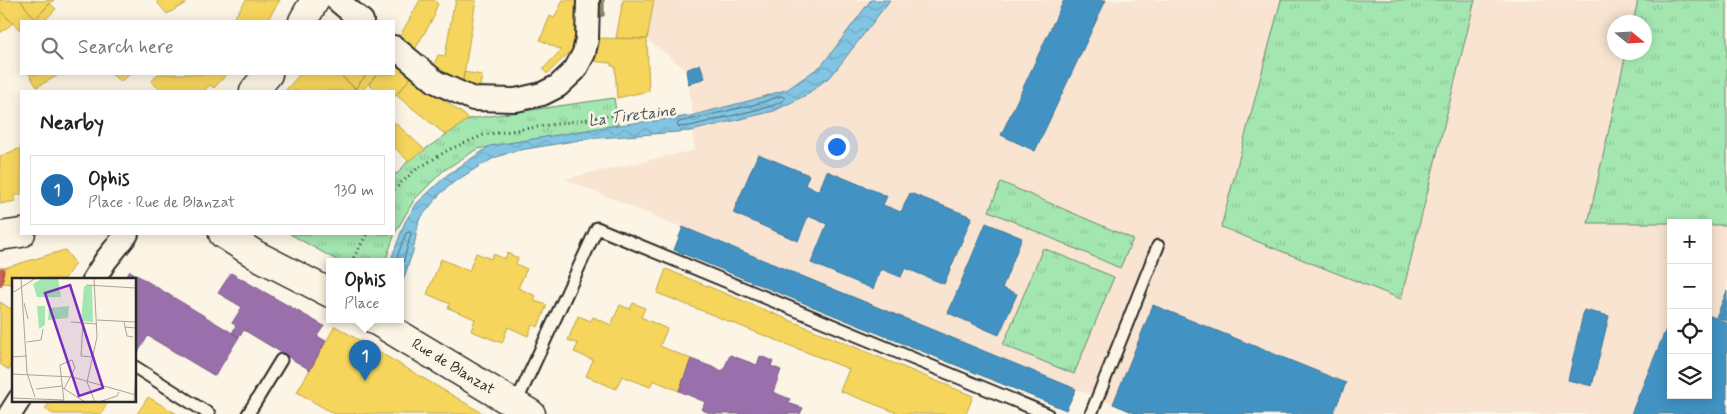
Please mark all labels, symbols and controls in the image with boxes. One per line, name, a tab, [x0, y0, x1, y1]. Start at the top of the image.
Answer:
north arrow	[1607, 15, 1652, 60]
search box	[20, 20, 395, 75]
icon: search	[38, 34, 66, 62]
text: Search here	[78, 35, 174, 60]
water label: La Tiretaine	[587, 100, 678, 132]
text: Nearby	[40, 109, 104, 137]
your location	[824, 134, 850, 160]
text: Ophis	[88, 167, 129, 192]
text: 1	[53, 180, 61, 201]
text: 130 m	[333, 180, 374, 201]
text: Place · Rue de Blanzat	[88, 192, 235, 213]
map controls	[1667, 219, 1712, 399]
button: +	[1667, 219, 1712, 264]
popup	[326, 258, 404, 323]
button: −	[1667, 264, 1712, 309]
text: Ophis	[344, 268, 386, 293]
inset map	[12, 278, 136, 402]
text: Place	[344, 293, 380, 314]
button: locate	[1667, 309, 1712, 354]
street label: Rue de Blanzat	[408, 334, 498, 400]
pin: 1	[349, 340, 381, 381]
button: layers	[1667, 354, 1712, 399]

